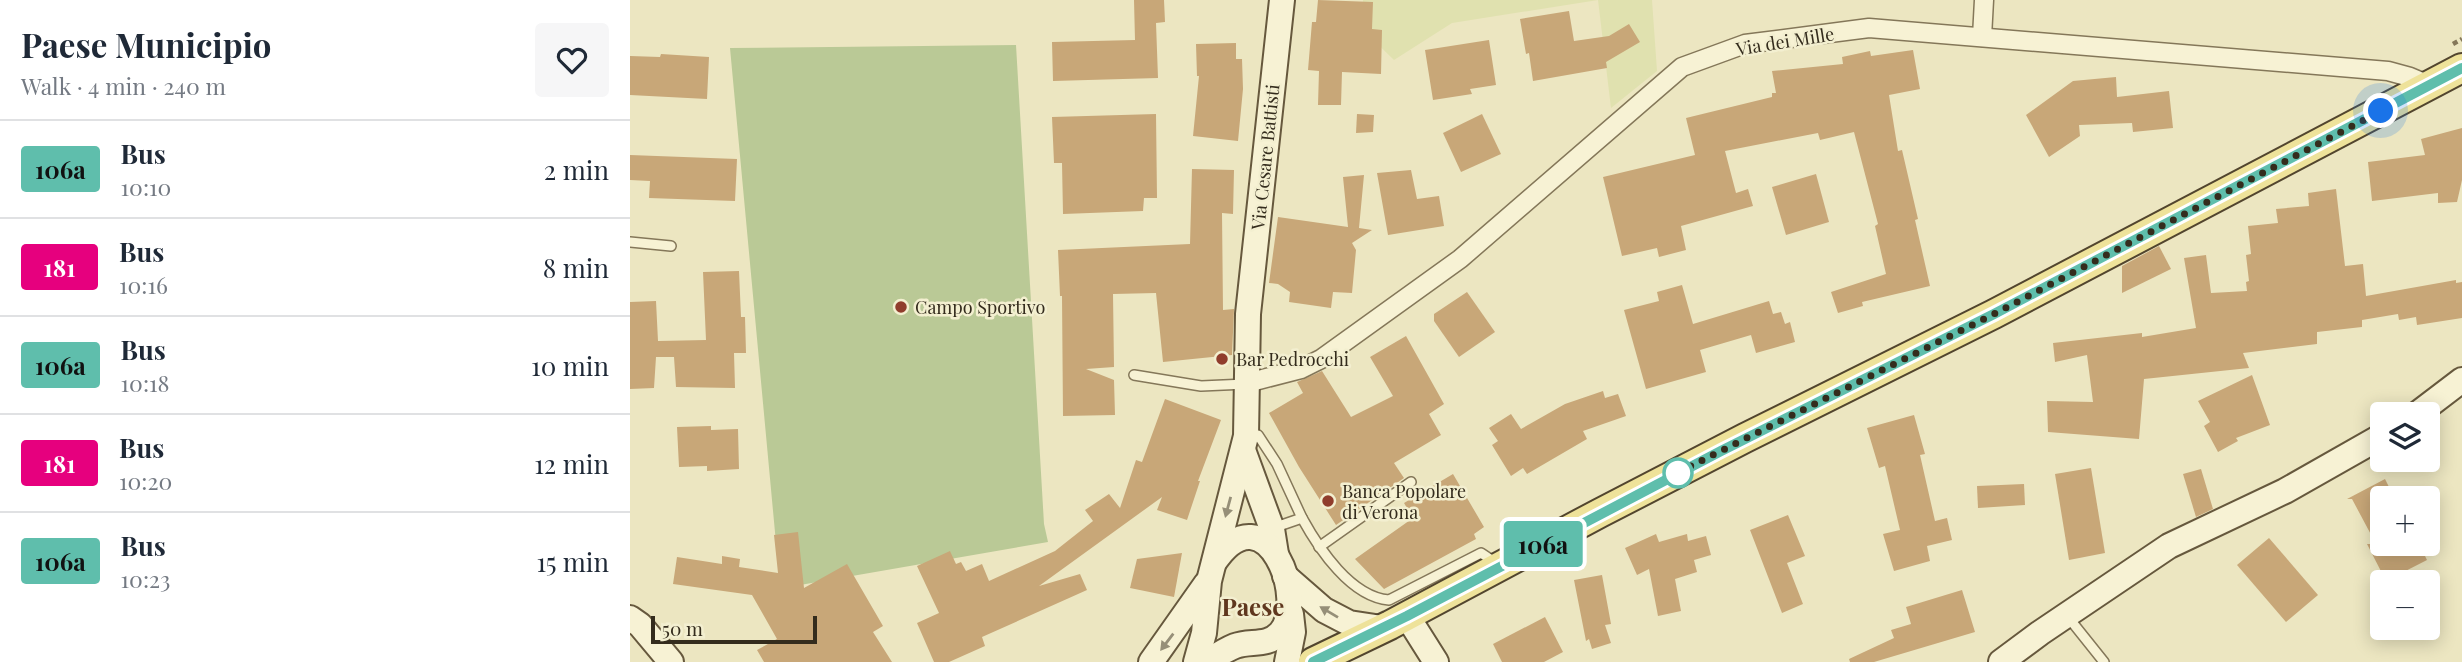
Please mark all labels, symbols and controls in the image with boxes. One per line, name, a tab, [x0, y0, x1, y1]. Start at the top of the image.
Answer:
street label: Via dei Mille	[1733, 21, 1836, 61]
text: Paese Municipio	[21, 22, 272, 66]
button: heart	[535, 23, 609, 97]
text: Walk · 4 min · 240 m	[21, 70, 226, 101]
street label: Via Cesare Battisti	[1245, 83, 1285, 232]
your location	[2363, 93, 2398, 128]
text: Bus	[121, 136, 166, 171]
text: 2 min	[544, 152, 609, 187]
text: 106a	[35, 153, 86, 185]
text: 10:10	[121, 171, 171, 202]
text: Bus	[119, 234, 164, 269]
text: 8 min	[543, 250, 609, 285]
text: 181	[44, 251, 75, 283]
text: 10:16	[119, 269, 168, 300]
place label: Campo Sportivo	[915, 295, 1045, 319]
marker: Campo Sportivo	[893, 299, 909, 315]
text: Bus	[121, 332, 166, 367]
place label: Bar Pedrocchi	[1236, 347, 1349, 371]
text: 10 min	[531, 348, 609, 383]
text: 106a	[35, 349, 86, 381]
marker: Bar Pedrocchi	[1214, 351, 1230, 367]
text: 10:18	[121, 367, 169, 398]
map controls	[2370, 402, 2440, 640]
button: layers	[2370, 402, 2440, 472]
text: Bus	[119, 430, 164, 465]
text: 12 min	[534, 446, 609, 481]
text: 181	[44, 447, 75, 479]
unlabelled marker	[1663, 458, 1693, 488]
text: 10:20	[119, 465, 172, 496]
place label: Banca Popolare di Verona	[1342, 479, 1466, 524]
button: +	[2370, 486, 2440, 556]
marker: Banca Popolare di Verona	[1320, 493, 1336, 509]
one-way arrow	[1222, 496, 1233, 518]
line badge: 106a	[1494, 521, 1592, 567]
text: Bus	[121, 528, 166, 563]
text: 106a	[1518, 528, 1568, 560]
text: 15 min	[537, 544, 609, 579]
text: 106a	[35, 545, 86, 577]
text: 10:23	[121, 563, 170, 594]
button: −	[2370, 570, 2440, 640]
district label: Paese	[1222, 590, 1284, 622]
one-way arrow	[1319, 606, 1338, 618]
scale bar	[651, 613, 817, 645]
text: 50 m	[662, 615, 703, 641]
one-way arrow	[1160, 633, 1174, 651]

